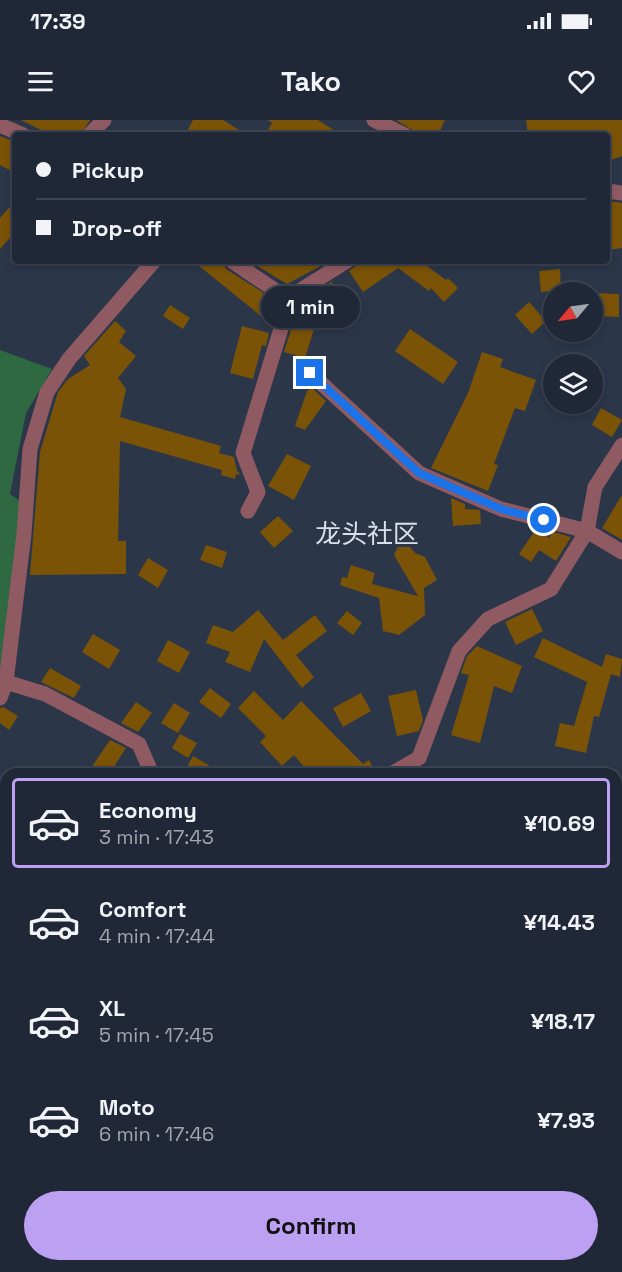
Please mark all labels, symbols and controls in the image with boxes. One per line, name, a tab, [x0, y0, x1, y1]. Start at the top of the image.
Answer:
text: 17:39	[30, 7, 86, 35]
text: Tako	[281, 64, 341, 99]
icon: menu	[24, 65, 57, 98]
icon: heart	[565, 65, 598, 98]
text: Pickup	[72, 156, 144, 184]
text: Drop-off	[72, 214, 162, 242]
north arrow	[543, 282, 603, 342]
map controls	[543, 282, 603, 414]
callout: 1 min	[260, 286, 360, 328]
text: 1 min	[286, 294, 335, 320]
button: layers	[543, 354, 603, 414]
route end	[296, 359, 323, 386]
route start	[530, 506, 557, 533]
district label: 龙头社区	[315, 517, 419, 551]
icon: car	[27, 796, 81, 850]
text: Economy	[99, 796, 197, 824]
text: ¥10.69	[524, 809, 595, 837]
text: 3 min · 17:43	[99, 824, 214, 850]
icon: car	[27, 895, 81, 949]
text: Comfort	[99, 895, 187, 923]
text: ¥14.43	[523, 908, 595, 936]
text: 4 min · 17:44	[99, 923, 215, 949]
icon: car	[27, 994, 81, 1048]
text: XL	[99, 994, 125, 1022]
text: ¥18.17	[531, 1007, 595, 1035]
text: 5 min · 17:45	[99, 1022, 214, 1048]
icon: car	[27, 1093, 81, 1147]
text: Moto	[99, 1093, 155, 1121]
text: ¥7.93	[537, 1106, 595, 1134]
text: 6 min · 17:46	[99, 1121, 214, 1147]
button: Confirm	[24, 1191, 598, 1260]

